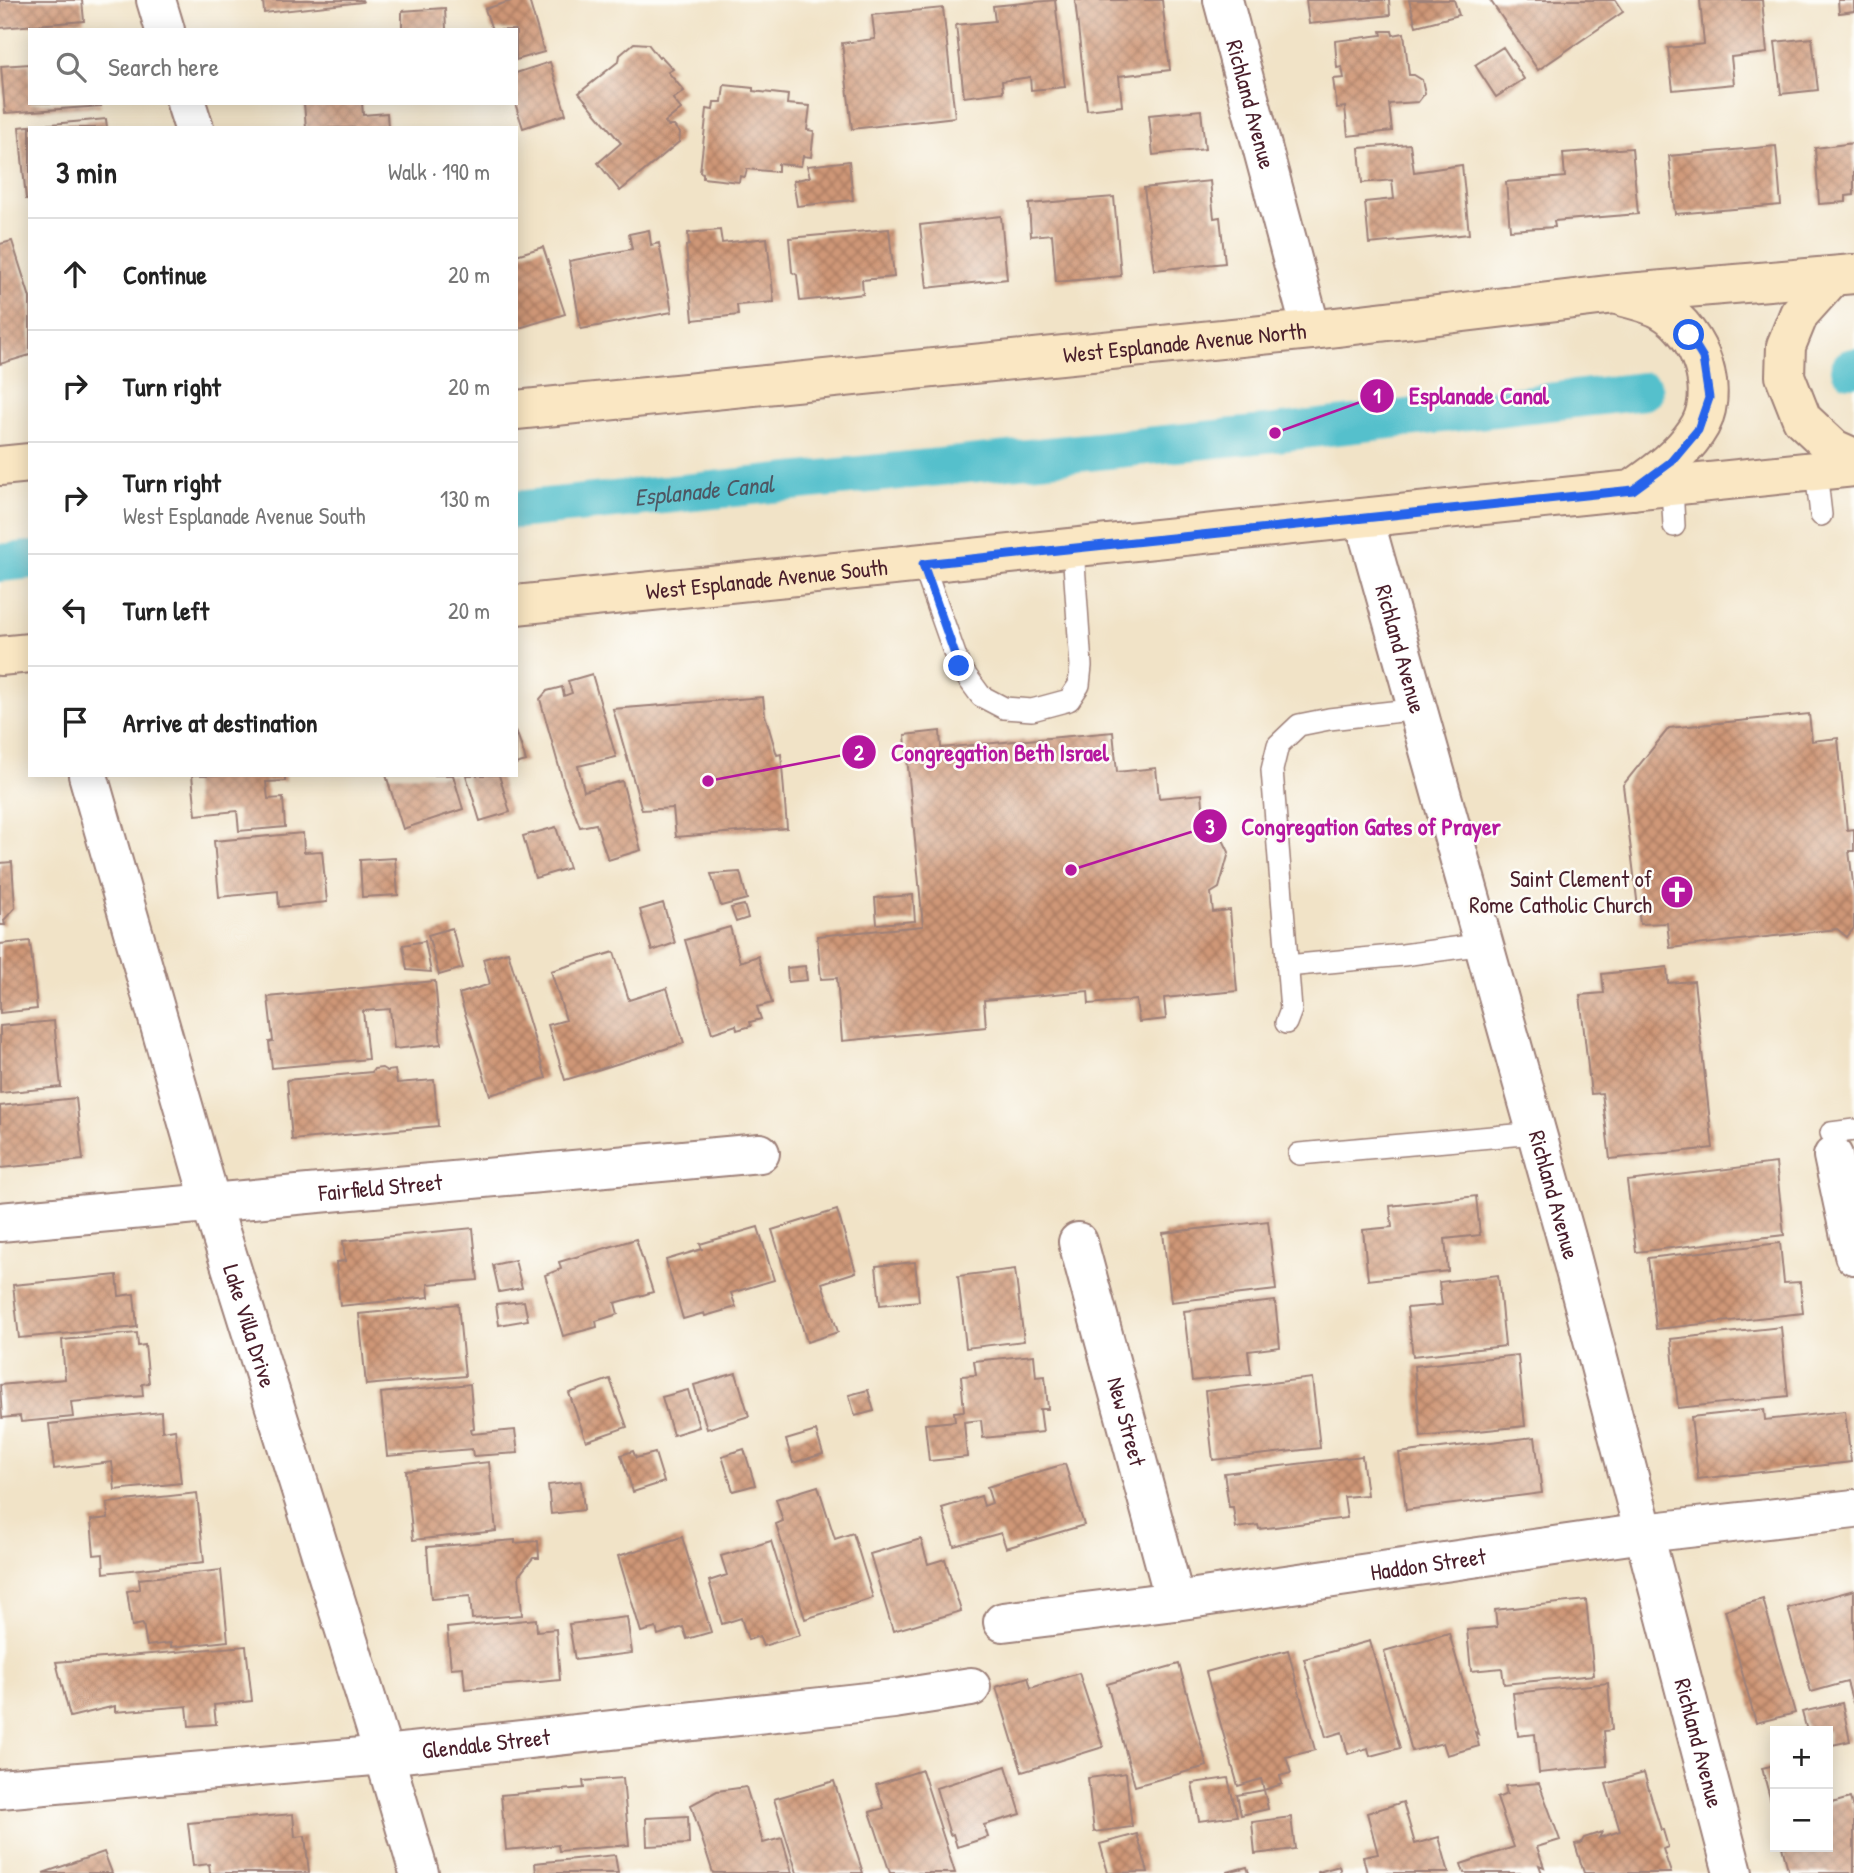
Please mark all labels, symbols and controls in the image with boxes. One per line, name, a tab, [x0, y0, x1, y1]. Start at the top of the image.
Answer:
search box	[28, 28, 518, 105]
street label: Richland Avenue	[1219, 36, 1283, 172]
icon: search	[52, 48, 90, 86]
text: Search here	[108, 49, 219, 84]
text: 3 min	[56, 152, 117, 192]
text: Walk · 190 m	[388, 156, 490, 187]
icon: ahead	[56, 255, 94, 293]
text: Continue	[123, 257, 207, 292]
text: 20 m	[448, 259, 490, 290]
street label: West Esplanade Avenue North	[1062, 315, 1308, 370]
route start	[1673, 319, 1704, 350]
icon: right	[56, 367, 94, 405]
text: Turn right	[123, 369, 221, 404]
text: 20 m	[448, 371, 490, 402]
callout: Esplanade Canal	[1360, 373, 1563, 418]
text: Esplanade Canal	[1409, 379, 1550, 412]
text: 1	[1373, 381, 1381, 410]
text: Turn right	[123, 465, 221, 500]
water label: Esplanade Canal	[633, 467, 777, 513]
icon: right	[56, 479, 94, 517]
text: 130 m	[440, 483, 490, 514]
text: West Esplanade Avenue South	[123, 500, 365, 531]
street label: West Esplanade Avenue South	[644, 551, 889, 607]
street label: Richland Avenue	[1368, 581, 1434, 717]
icon: left	[56, 591, 94, 629]
text: Turn left	[123, 593, 209, 628]
text: 20 m	[448, 595, 490, 626]
route end	[943, 650, 974, 681]
icon: arrive	[56, 703, 94, 741]
text: Arrive at destination	[123, 705, 318, 740]
callout: Congregation Beth Israel	[842, 730, 1123, 775]
text: Congregation Beth Israel	[891, 736, 1110, 769]
text: 2	[854, 738, 864, 767]
callout: Congregation Gates of Prayer	[1193, 804, 1515, 849]
text: Congregation Gates of Prayer	[1241, 810, 1501, 843]
text: 3	[1205, 812, 1215, 841]
place label: Saint Clement of Rome Catholic Church	[1469, 863, 1653, 920]
church icon: Saint Clement of Rome Catholic Church	[1658, 873, 1696, 911]
street label: Richland Avenue	[1522, 1127, 1587, 1262]
street label: Fairfield Street	[316, 1166, 445, 1208]
street label: Lake Villa Drive	[216, 1260, 284, 1391]
street label: New Street	[1100, 1373, 1154, 1470]
street label: Haddon Street	[1368, 1540, 1489, 1587]
street label: Richland Avenue	[1668, 1675, 1731, 1811]
street label: Glendale Street	[420, 1721, 553, 1766]
map controls	[1770, 1726, 1833, 1852]
button: +	[1770, 1726, 1833, 1789]
button: −	[1770, 1789, 1833, 1852]

